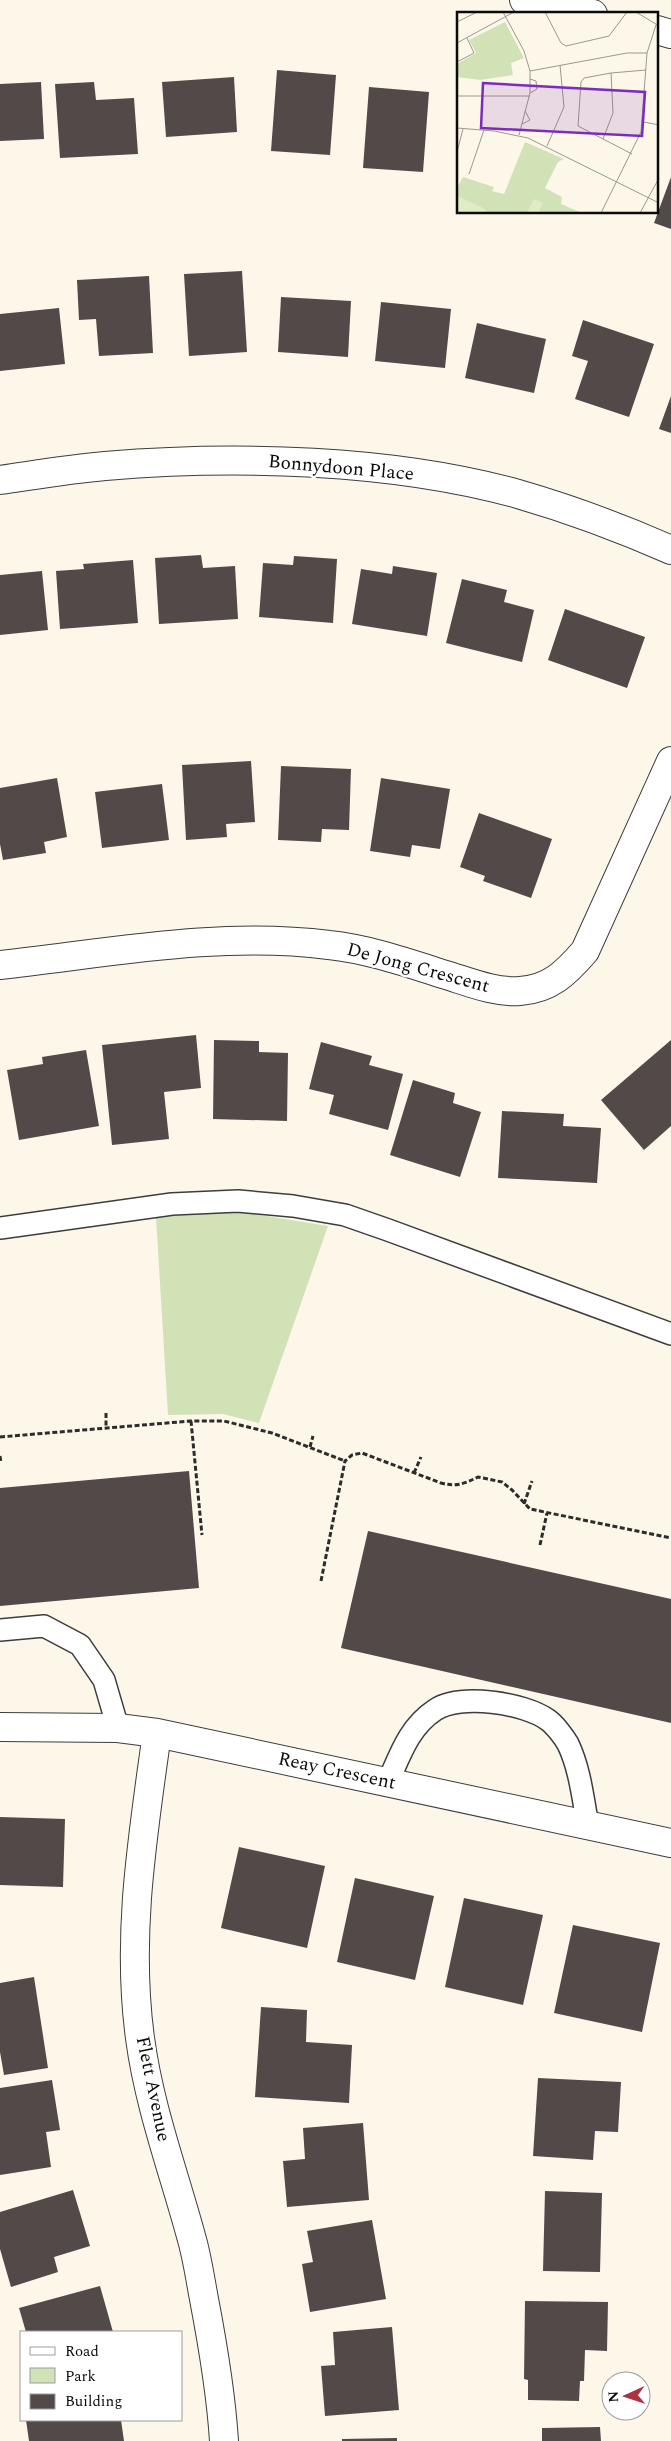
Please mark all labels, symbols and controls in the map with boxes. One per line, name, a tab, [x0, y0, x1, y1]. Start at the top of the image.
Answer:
inset map	[457, 12, 658, 214]
street label: Bonnydoon Place	[267, 447, 415, 489]
street label: De Jong Crescent	[343, 935, 493, 1001]
street label: Reay Crescent	[275, 1744, 399, 1798]
street label: Flett Avenue	[128, 2034, 178, 2144]
legend	[20, 2331, 182, 2421]
text: Road	[65, 2340, 99, 2363]
text: Park	[65, 2365, 96, 2388]
north arrow	[601, 2371, 651, 2421]
text: Building	[65, 2390, 122, 2413]
text: N	[603, 2390, 624, 2403]

